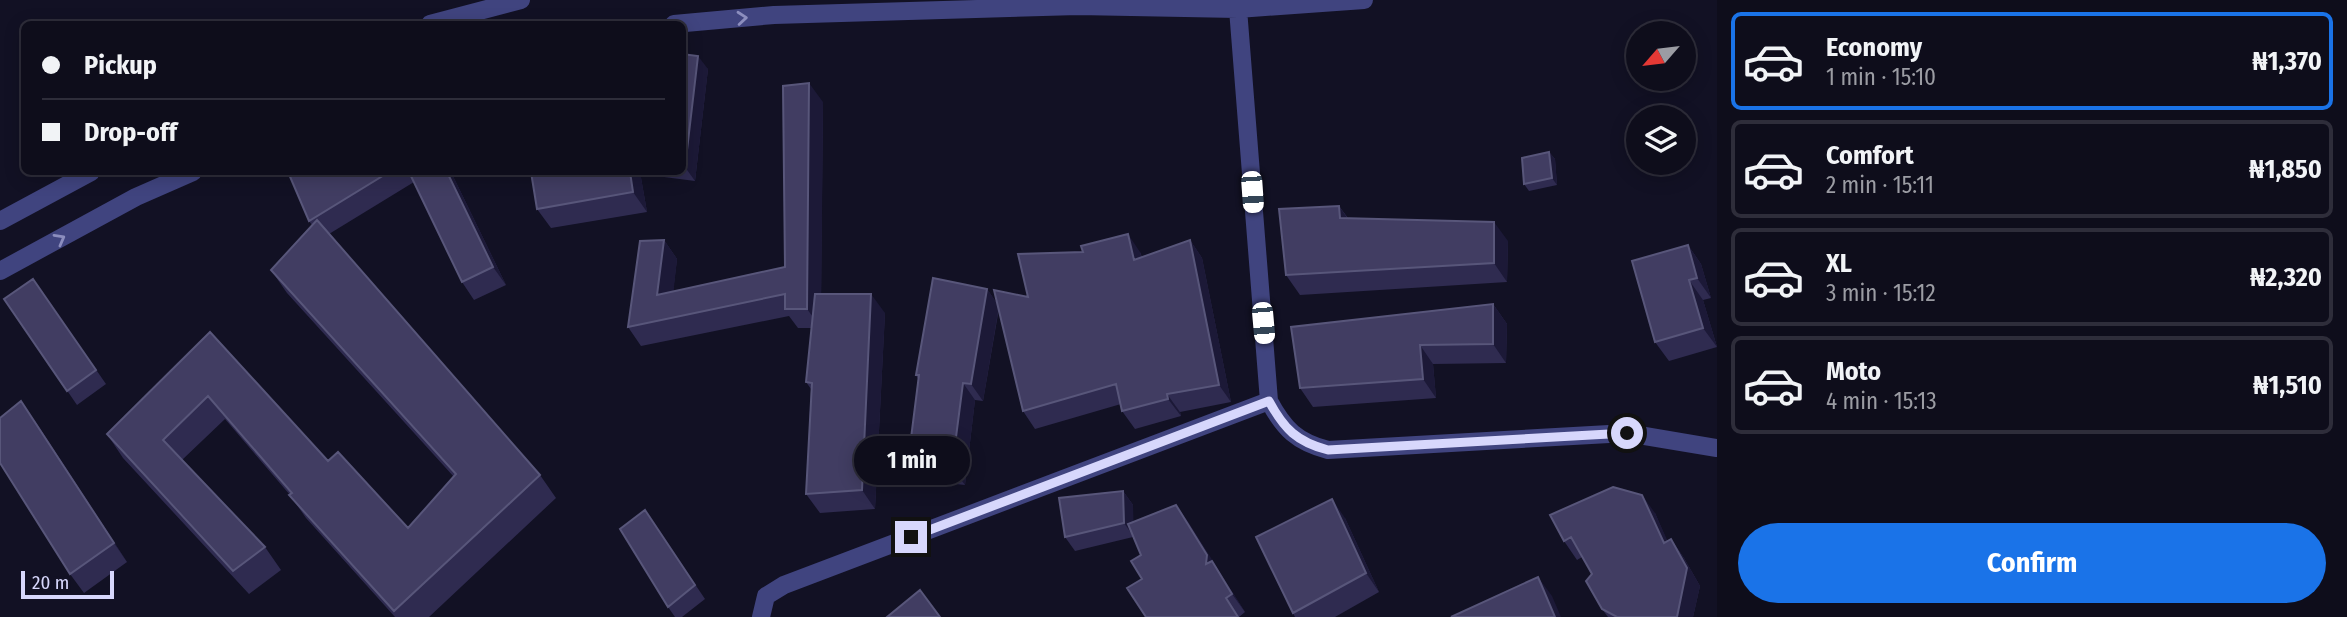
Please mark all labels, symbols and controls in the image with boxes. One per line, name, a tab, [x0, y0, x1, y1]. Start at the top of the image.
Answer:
one-way arrow	[737, 11, 748, 26]
north arrow	[1626, 21, 1696, 91]
map controls	[1626, 21, 1696, 175]
icon: car	[1742, 30, 1805, 93]
text: Economy	[1826, 32, 1922, 63]
text: ₦1,370	[2252, 46, 2322, 77]
text: Pickup	[84, 50, 157, 81]
text: 1 min · 15:10	[1826, 63, 1936, 91]
button: layers	[1626, 105, 1696, 175]
text: Drop-off	[84, 117, 177, 148]
icon: car	[1742, 138, 1805, 201]
text: Comfort	[1826, 140, 1914, 171]
text: ₦1,850	[2249, 154, 2322, 185]
car	[1241, 170, 1264, 214]
text: 2 min · 15:11	[1826, 171, 1934, 199]
one-way arrow	[53, 234, 65, 247]
icon: car	[1742, 246, 1805, 309]
text: XL	[1826, 248, 1852, 279]
text: ₦2,320	[2250, 262, 2322, 293]
text: 3 min · 15:12	[1826, 279, 1936, 307]
car	[1251, 301, 1276, 345]
icon: car	[1742, 354, 1805, 417]
text: Moto	[1826, 356, 1881, 387]
text: ₦1,510	[2253, 370, 2322, 401]
text: 4 min · 15:13	[1826, 387, 1937, 415]
route start	[1611, 417, 1643, 449]
callout: 1 min	[853, 435, 969, 484]
text: 1 min	[887, 446, 937, 474]
route end	[895, 521, 927, 553]
button: Confirm	[1738, 523, 2326, 603]
scale bar	[21, 568, 114, 600]
text: 20 m	[32, 571, 69, 594]

